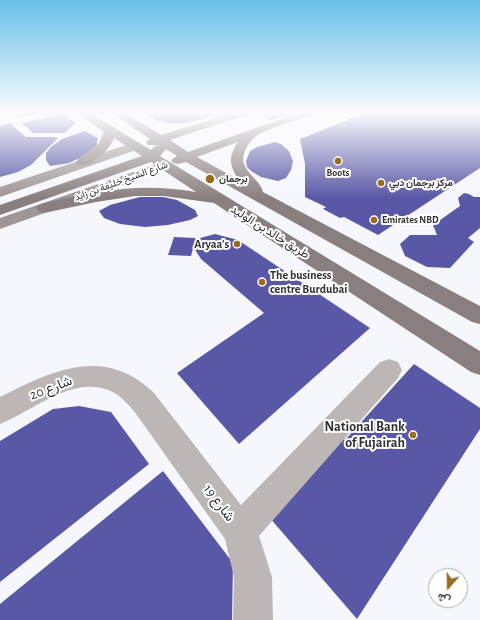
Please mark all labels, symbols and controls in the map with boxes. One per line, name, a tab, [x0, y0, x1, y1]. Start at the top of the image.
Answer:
marker: Boots	[333, 156, 343, 166]
street label: شارع الشيخ خليفة بن زايد	[73, 158, 169, 204]
place label: Boots	[327, 167, 349, 179]
marker: برجمان	[204, 173, 216, 185]
place label: برجمان	[219, 173, 247, 185]
place label: مركز برجمان دبي	[389, 177, 453, 189]
marker: مركز برجمان دبي	[376, 178, 386, 188]
street label: طريق خالد بن الوليد	[228, 202, 312, 262]
place label: Emirates NBD	[382, 214, 439, 226]
marker: Emirates NBD	[369, 215, 379, 225]
place label: Aryaa's	[194, 237, 229, 251]
marker: Aryaa's	[232, 239, 242, 249]
place label: The business centre Burdubai	[270, 268, 347, 296]
marker: The business centre Burdubai	[257, 277, 267, 287]
street label: شارع 20	[27, 372, 75, 404]
place label: National Bank of Fujairah	[325, 419, 405, 452]
marker: National Bank of Fujairah	[408, 430, 418, 440]
street label: شارع 19	[200, 481, 238, 525]
north arrow	[428, 568, 468, 608]
text: ش	[436, 591, 452, 606]

